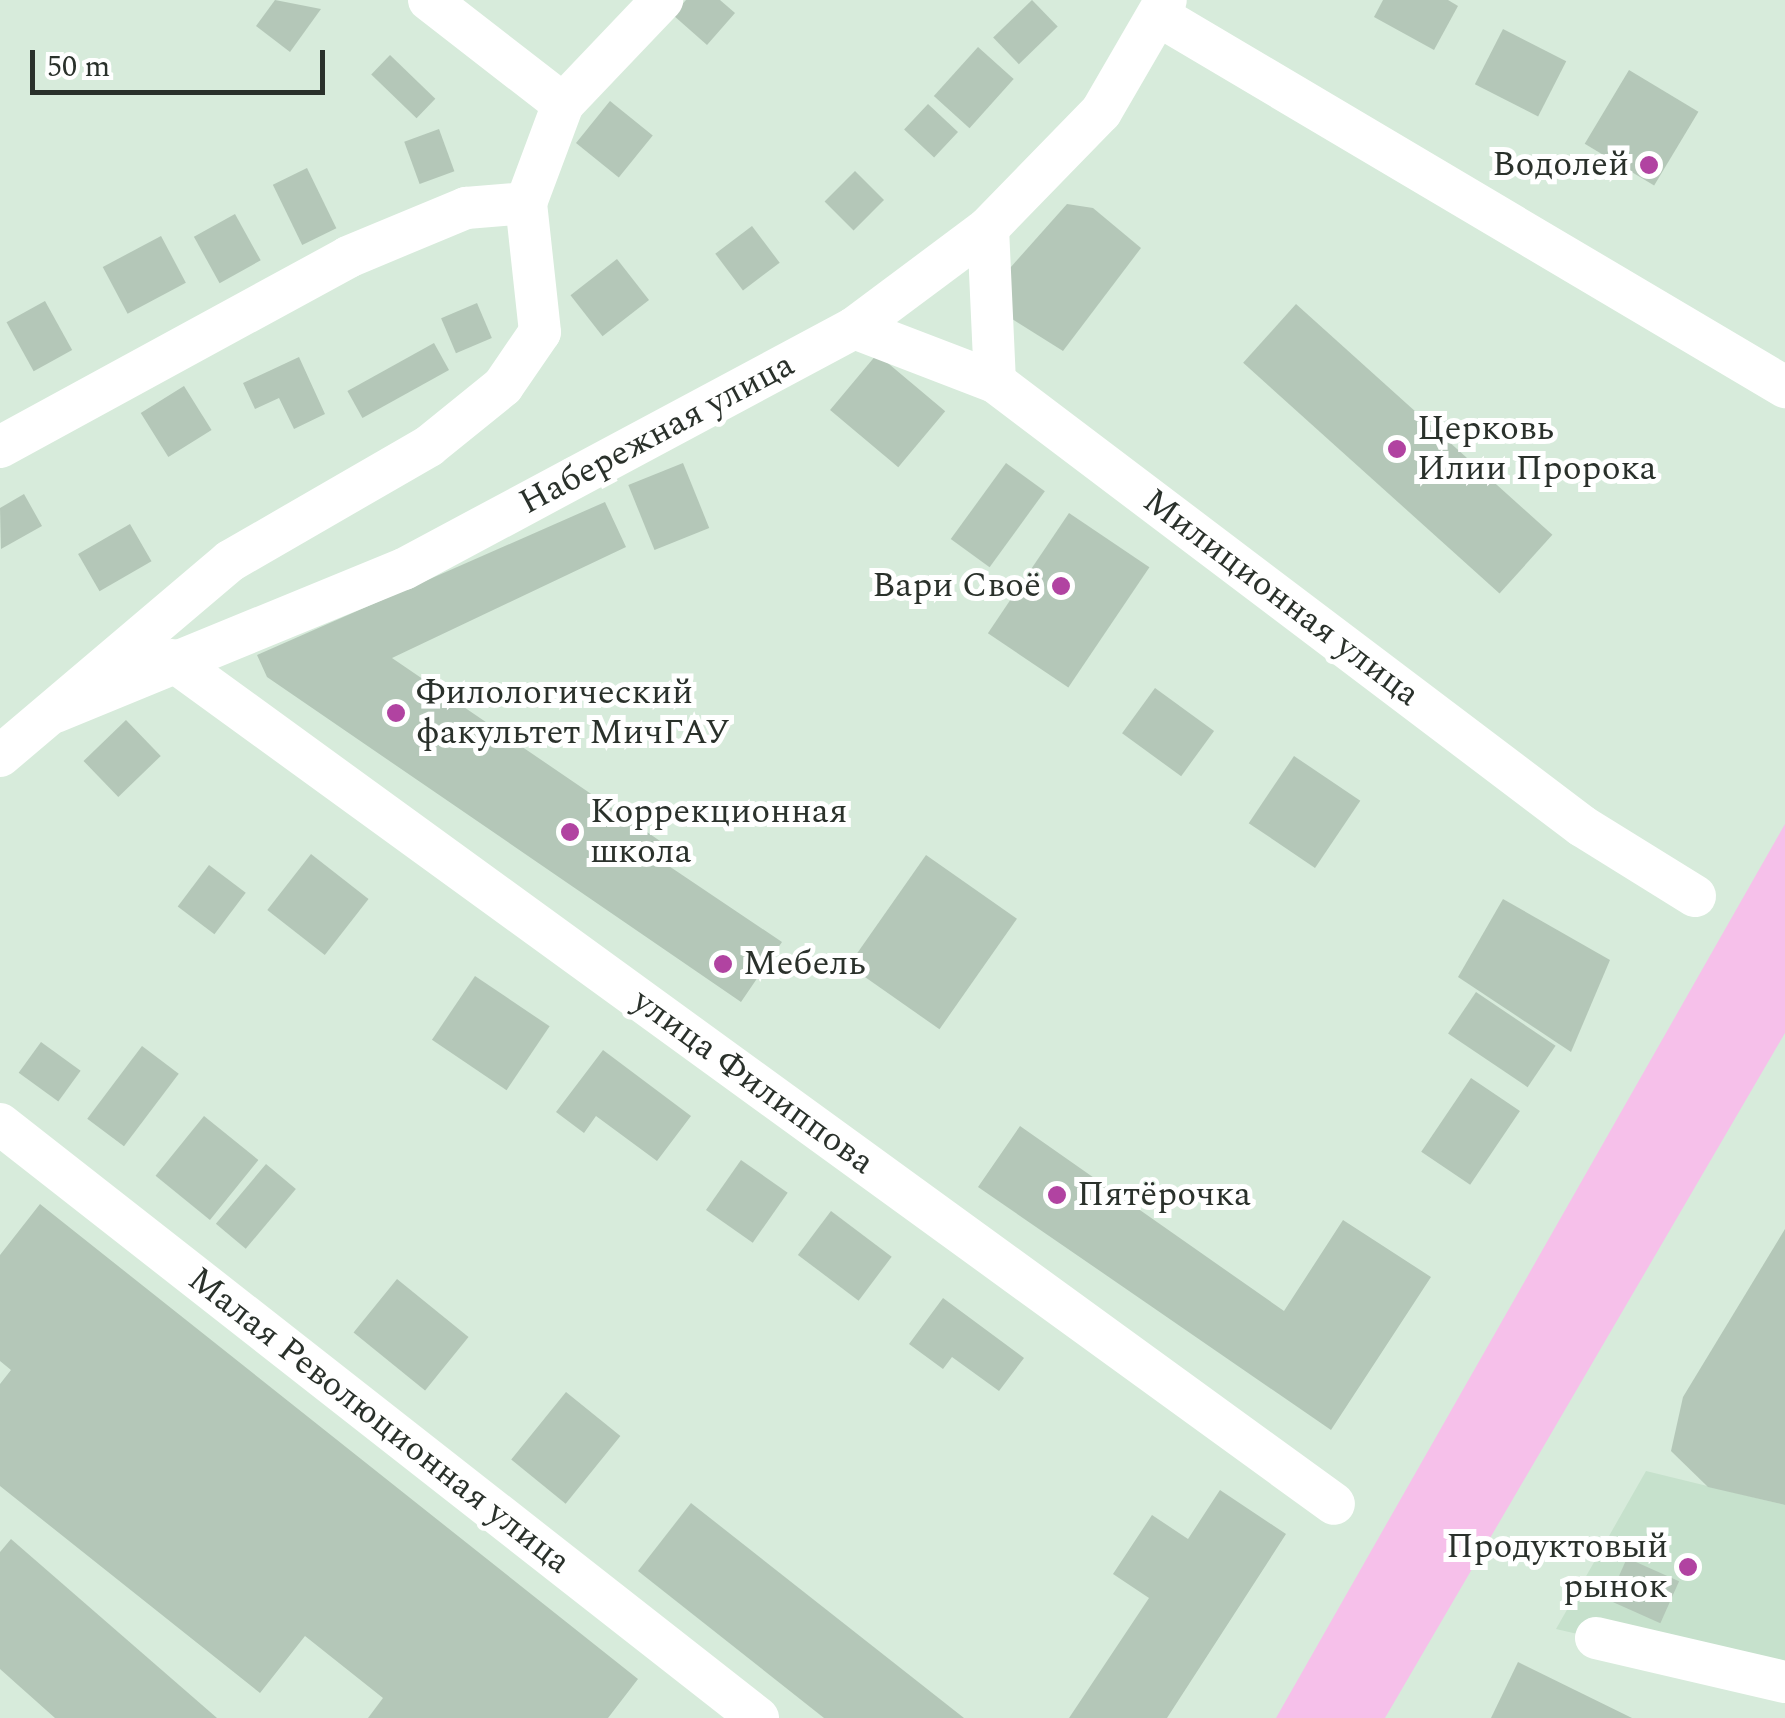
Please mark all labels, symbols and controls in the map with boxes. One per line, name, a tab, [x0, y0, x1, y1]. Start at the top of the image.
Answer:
scale bar	[35, 30, 330, 92]
text: 50 m	[47, 44, 110, 90]
place label: Водолей	[1492, 144, 1629, 186]
marker: Водолей	[1638, 154, 1660, 176]
street label: Набережная улица	[513, 344, 801, 524]
place label: Церковь Илии Пророка	[1417, 408, 1657, 490]
marker: Церковь Илии Пророка	[1386, 438, 1408, 460]
street label: Милиционная улица	[1134, 480, 1428, 716]
place label: Вари Своё	[872, 565, 1041, 607]
marker: Вари Своё	[1050, 575, 1072, 597]
place label: Филологический факультет МичГАУ	[416, 672, 730, 754]
marker: Филологический факультет МичГАУ	[385, 702, 407, 724]
place label: Коррекционная школа	[590, 791, 847, 873]
marker: Коррекционная школа	[559, 821, 581, 843]
place label: Мебель	[743, 943, 866, 985]
marker: Мебель	[712, 953, 734, 975]
street label: улица Филиппова	[624, 980, 882, 1184]
place label: Пятёрочка	[1077, 1174, 1251, 1216]
marker: Пятёрочка	[1046, 1184, 1068, 1206]
street label: Малая Революционная улица	[179, 1259, 579, 1583]
place label: Продуктовый рынок	[1446, 1526, 1668, 1608]
marker: Продуктовый рынок	[1677, 1556, 1699, 1578]

